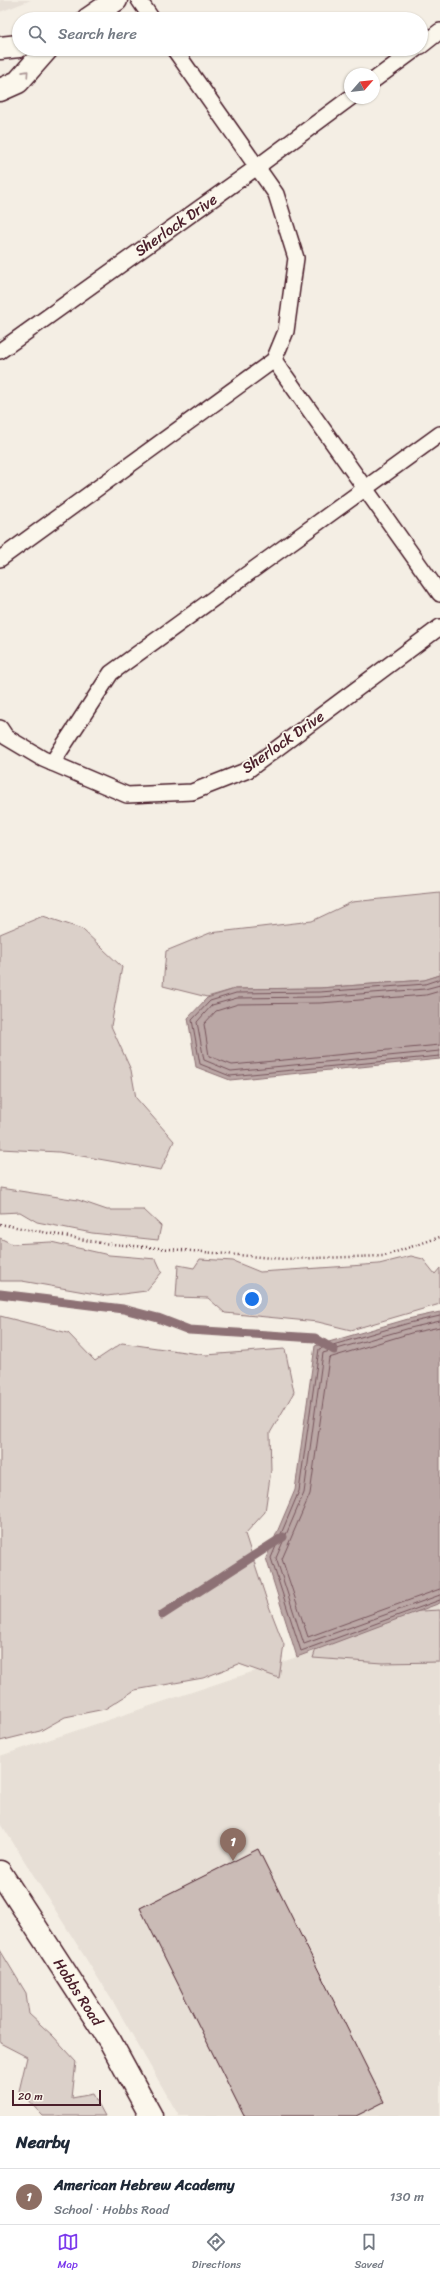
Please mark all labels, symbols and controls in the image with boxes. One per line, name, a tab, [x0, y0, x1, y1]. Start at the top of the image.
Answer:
search box	[12, 12, 428, 56]
text: Search here	[58, 21, 137, 47]
icon: search	[26, 23, 48, 45]
north arrow	[344, 68, 380, 104]
one-way arrow	[21, 70, 28, 77]
street label: Sherlock Drive	[129, 187, 223, 263]
street label: Sherlock Drive	[236, 704, 330, 780]
your location	[242, 1289, 262, 1309]
pin: 1	[220, 1828, 246, 1861]
street label: Hobbs Road	[46, 1953, 110, 2032]
text: 20 m	[18, 2087, 43, 2106]
scale bar	[12, 2088, 101, 2107]
text: Nearby	[16, 2127, 70, 2157]
text: American Hebrew Academy	[54, 2172, 235, 2198]
text: 1	[26, 2185, 32, 2208]
text: 130 m	[390, 2185, 424, 2208]
text: School · Hobbs Road	[54, 2198, 169, 2221]
tab: Map	[57, 2231, 79, 2274]
tab: Directions	[192, 2231, 241, 2274]
tab: Saved	[354, 2231, 383, 2274]

